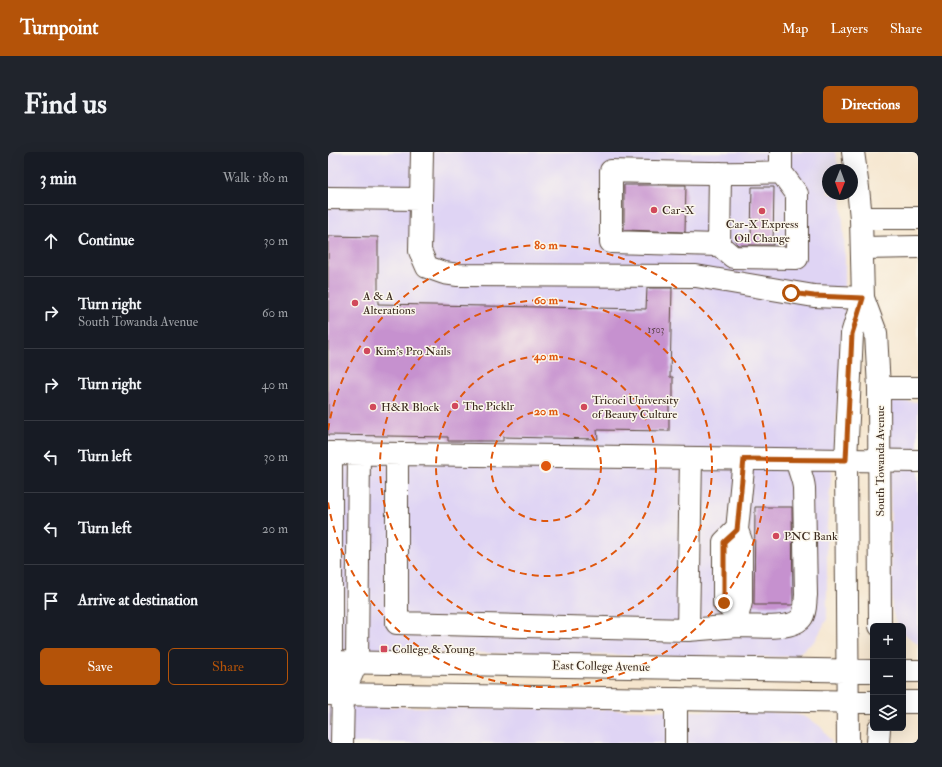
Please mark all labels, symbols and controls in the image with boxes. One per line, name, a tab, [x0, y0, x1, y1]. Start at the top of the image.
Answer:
text: Turnpoint	[20, 16, 98, 40]
text: Map	[782, 20, 808, 37]
text: Layers	[830, 20, 868, 37]
text: Share	[890, 20, 922, 37]
button: Directions	[823, 86, 918, 123]
text: Find us	[24, 87, 107, 122]
north arrow	[822, 164, 858, 200]
text: 3 min	[40, 168, 77, 189]
text: Walk · 180 m	[223, 170, 288, 186]
place label: Car-X	[662, 203, 695, 218]
marker: Car-X	[649, 205, 659, 215]
marker: Car-X Express Oil Change	[757, 206, 767, 216]
place label: Car-X Express Oil Change	[726, 217, 798, 246]
icon: ahead	[40, 230, 62, 252]
text: Continue	[78, 231, 134, 250]
text: 30 m	[264, 233, 288, 249]
text: 80 m	[534, 238, 558, 253]
route start	[782, 284, 800, 302]
place label: A & A Alterations	[362, 289, 415, 318]
text: 60 m	[534, 293, 559, 308]
text: Turn right	[78, 295, 141, 314]
marker: A & A Alterations	[350, 298, 360, 308]
icon: right	[40, 302, 62, 324]
text: 60 m	[262, 305, 288, 321]
text: South Towanda Avenue	[78, 314, 198, 330]
house number: 1503	[648, 324, 665, 336]
place label: Kim's Pro Nails	[375, 344, 451, 359]
marker: Kim's Pro Nails	[362, 346, 372, 356]
text: 40 m	[533, 349, 559, 364]
icon: right	[40, 374, 62, 396]
text: Turn right	[78, 375, 141, 394]
text: 40 m	[262, 377, 288, 393]
place label: Tricoci University of Beauty Culture	[592, 393, 679, 422]
place label: The Picklr	[463, 399, 515, 414]
place label: H&R Block	[381, 400, 439, 415]
marker: The Picklr	[450, 401, 460, 411]
marker: H&R Block	[368, 402, 378, 412]
marker: Tricoci University of Beauty Culture	[579, 402, 589, 412]
text: 20 m	[534, 404, 559, 419]
street label: South Towanda Avenue	[873, 406, 888, 516]
icon: left	[40, 446, 62, 468]
text: Turn left	[78, 447, 132, 466]
text: 30 m	[264, 449, 288, 465]
centre of rings	[539, 459, 553, 473]
icon: left	[40, 518, 62, 540]
text: Turn left	[78, 519, 132, 538]
text: 20 m	[262, 521, 288, 537]
place label: PNC Bank	[784, 529, 838, 544]
marker: PNC Bank	[771, 531, 781, 541]
icon: arrive	[40, 590, 62, 612]
text: Arrive at destination	[78, 591, 198, 610]
route end	[715, 594, 733, 612]
map controls	[870, 623, 906, 731]
button: +	[870, 623, 906, 659]
place label: College & Young	[392, 642, 476, 657]
marker: College & Young	[379, 644, 389, 654]
button: Save	[40, 648, 160, 685]
button: Share	[168, 648, 288, 685]
street label: East College Avenue	[552, 658, 650, 675]
button: −	[870, 659, 906, 695]
button: layers	[870, 695, 906, 731]

